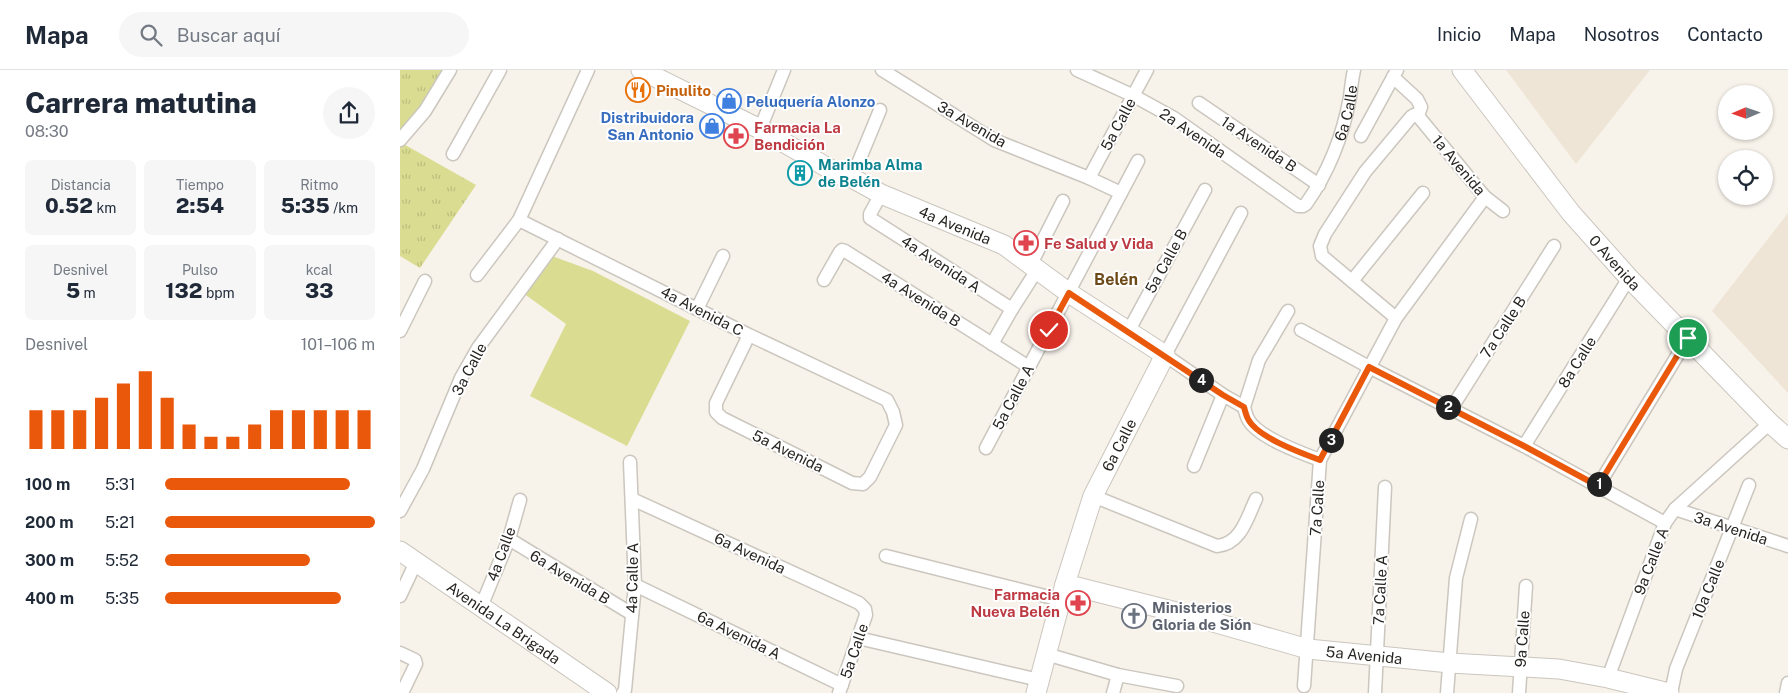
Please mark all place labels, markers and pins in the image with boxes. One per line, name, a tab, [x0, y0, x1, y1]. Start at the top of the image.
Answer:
restaurant icon: Pinulito	[625, 77, 651, 103]
place label: Pinulito	[656, 82, 712, 99]
shop icon: Peluquería Alonzo	[716, 88, 742, 114]
place label: Peluquería Alonzo	[746, 93, 876, 110]
place label: Distribuidora San Antonio	[601, 109, 694, 143]
shop icon: Distribuidora San Antonio	[699, 113, 725, 139]
place label: Farmacia La Bendición	[754, 119, 841, 153]
pharmacy icon: Farmacia La Bendición	[723, 123, 749, 149]
place label: Marimba Alma de Belén	[818, 156, 923, 190]
building icon: Marimba Alma de Belén	[787, 160, 813, 186]
pharmacy icon: Fe Salud y Vida	[1013, 230, 1039, 256]
place label: Fe Salud y Vida	[1044, 235, 1154, 252]
pin	[1028, 309, 1070, 351]
pin	[1667, 317, 1709, 359]
pin: 4	[1188, 368, 1214, 392]
pin: 2	[1436, 394, 1460, 420]
pin: 3	[1318, 428, 1344, 452]
pin: 1	[1586, 472, 1612, 496]
place label: Farmacia Nueva Belén	[970, 586, 1060, 620]
pharmacy icon: Farmacia Nueva Belén	[1065, 590, 1091, 616]
place label: Ministerios Gloria de Sión	[1152, 599, 1252, 633]
church icon: Ministerios Gloria de Sión	[1121, 603, 1147, 629]

